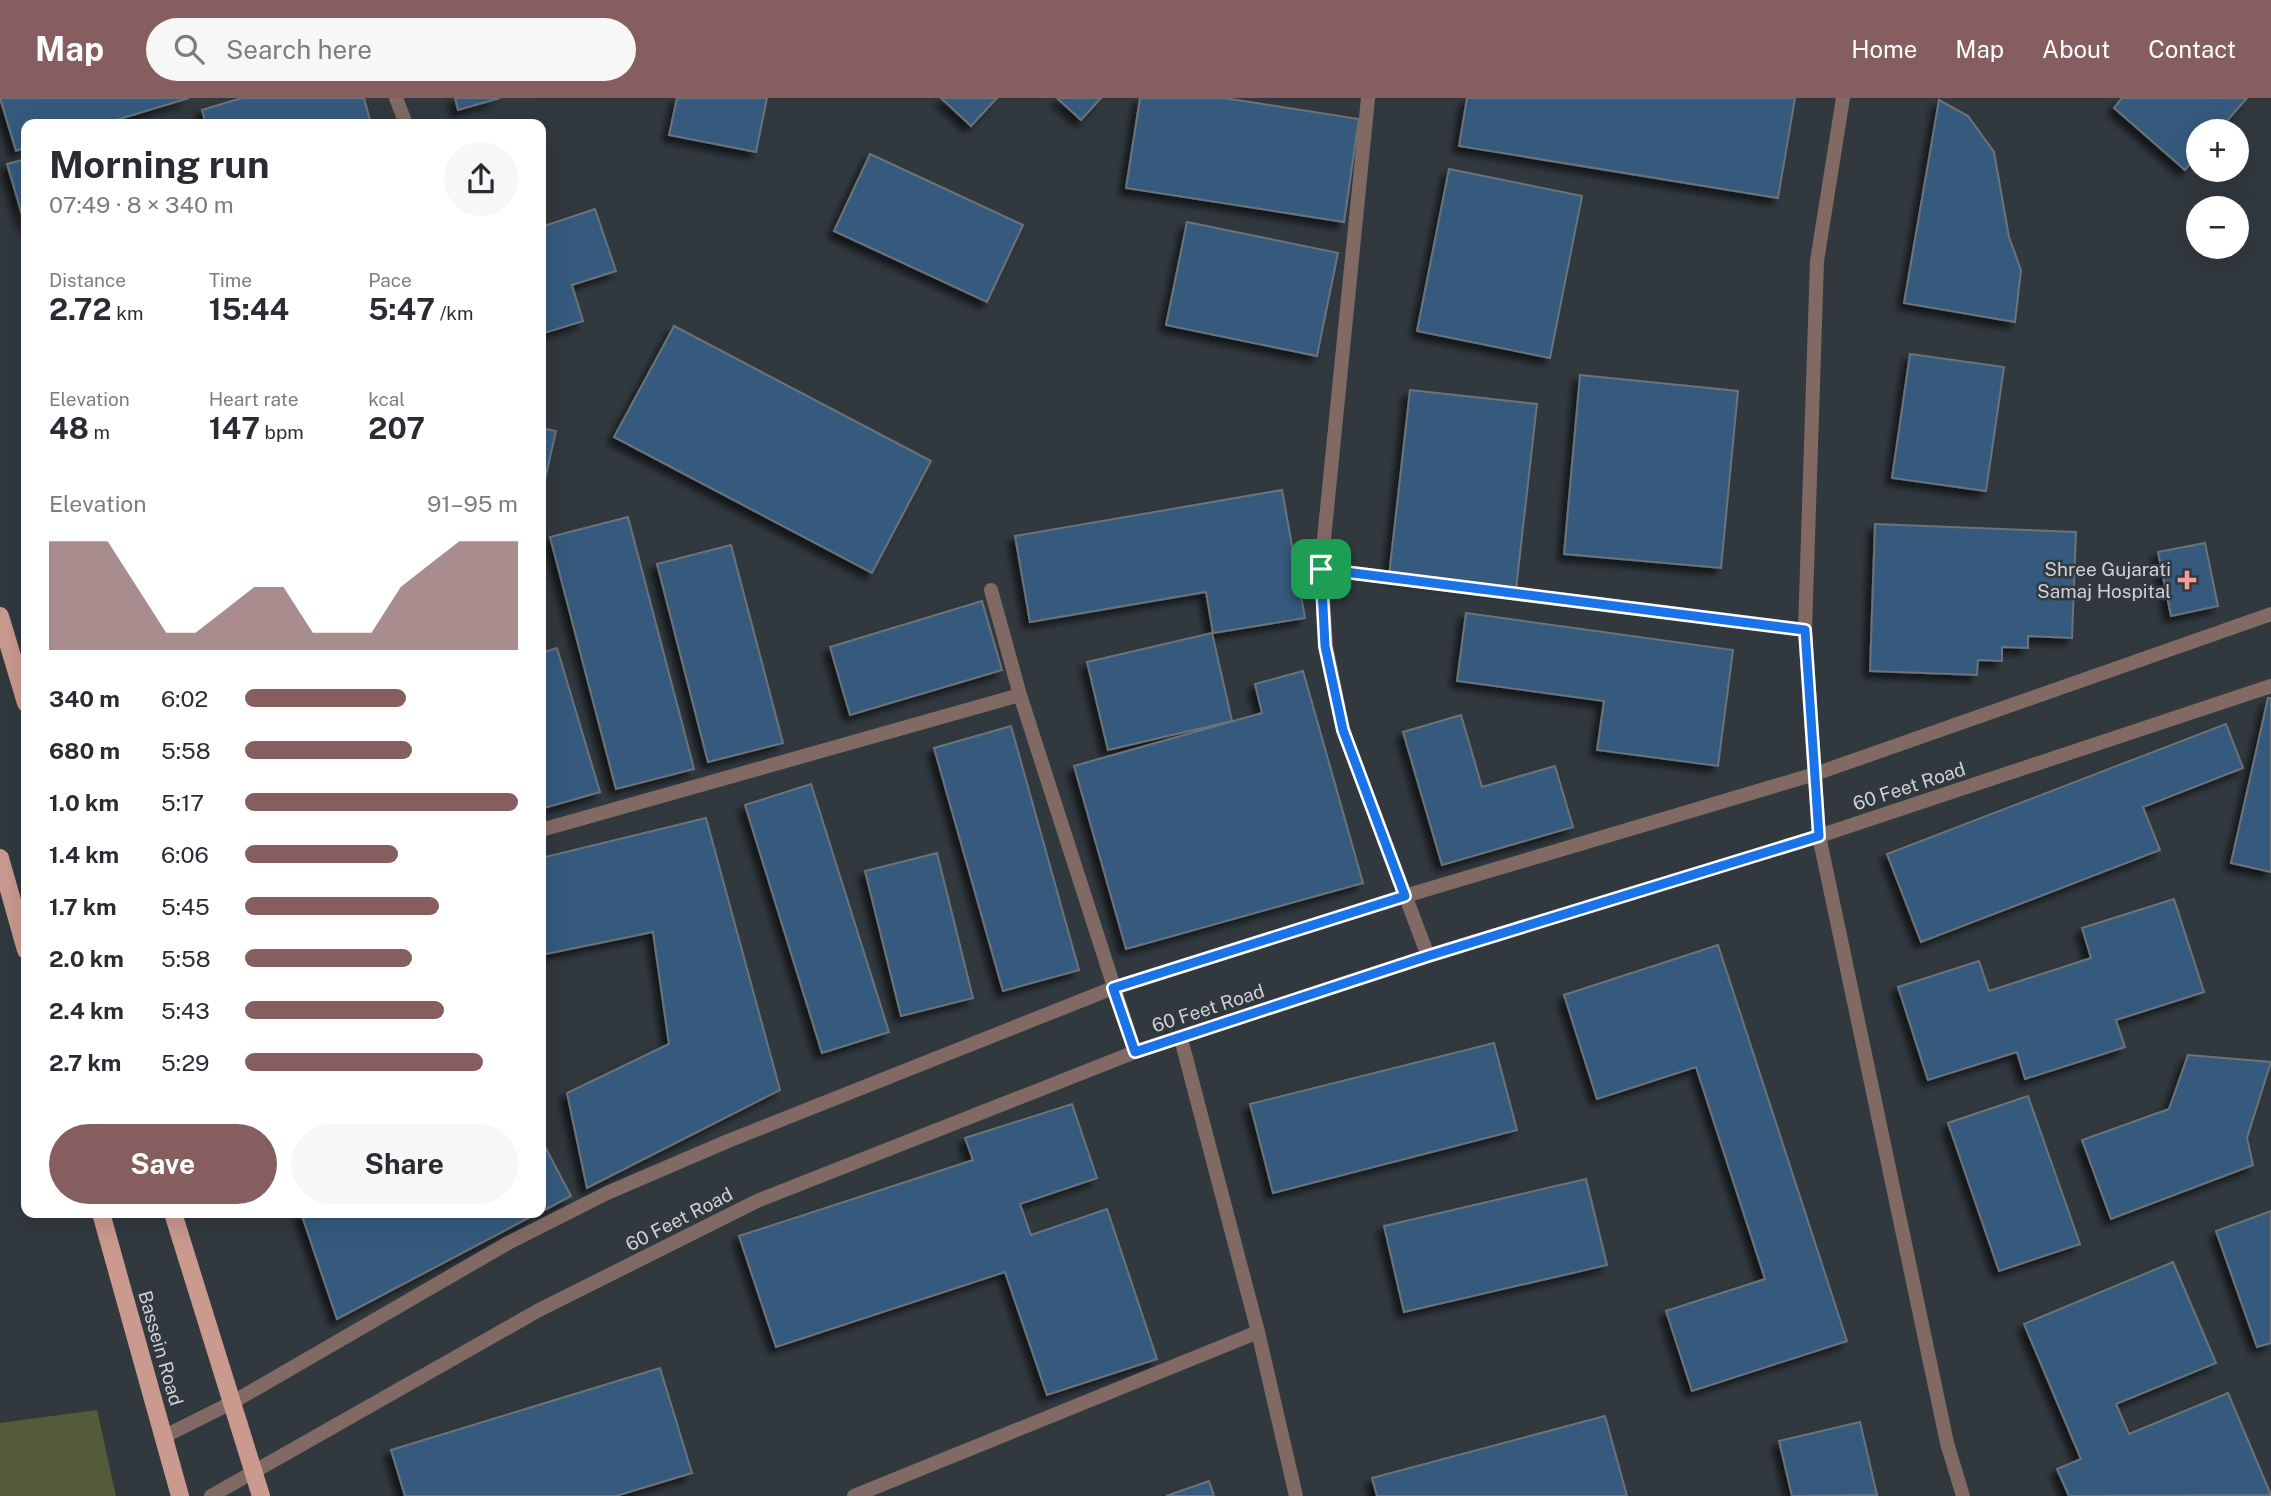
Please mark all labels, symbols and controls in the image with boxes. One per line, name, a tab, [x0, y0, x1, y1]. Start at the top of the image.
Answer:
search box	[146, 18, 636, 81]
text: Map	[35, 30, 104, 68]
icon: search	[170, 30, 208, 68]
text: Search here	[226, 34, 372, 65]
text: Home	[1851, 35, 1917, 63]
text: Map	[1955, 35, 2004, 63]
text: About	[2042, 35, 2110, 63]
text: Contact	[2148, 35, 2236, 63]
map controls	[2186, 119, 2249, 259]
button: +	[2186, 119, 2249, 182]
text: Morning run	[49, 142, 270, 187]
button: share	[444, 142, 518, 216]
text: 07:49 · 8 × 340 m	[49, 191, 234, 218]
button: −	[2186, 196, 2249, 259]
text: Distance	[49, 269, 126, 291]
text: Time	[209, 269, 252, 291]
text: Pace	[368, 269, 412, 291]
text: 2.72	[49, 291, 112, 327]
text: 15:44	[209, 291, 289, 327]
text: 5:47	[368, 291, 435, 327]
text: km	[112, 302, 143, 324]
text: /km	[435, 302, 473, 324]
text: Elevation	[49, 388, 130, 410]
text: Heart rate	[209, 388, 298, 410]
text: kcal	[368, 388, 405, 410]
text: 48	[49, 410, 89, 446]
text: 147	[209, 410, 260, 446]
text: 207	[368, 410, 425, 446]
text: m	[89, 421, 110, 443]
text: bpm	[260, 421, 304, 443]
text: Elevation	[49, 490, 147, 517]
text: 91–95 m	[427, 490, 518, 517]
pin	[1291, 539, 1351, 599]
icon: arrive	[1302, 550, 1340, 588]
place label: Shree Gujarati Samaj Hospital	[2037, 558, 2171, 602]
marker: Shree Gujarati Samaj Hospital	[2177, 570, 2197, 590]
text: 340 m	[49, 685, 120, 712]
text: 6:02	[161, 685, 208, 712]
text: 680 m	[49, 737, 120, 764]
text: 5:58	[161, 737, 211, 764]
street label: 60 Feet Road	[1850, 757, 1968, 815]
text: 1.0 km	[49, 789, 119, 816]
text: 5:17	[161, 789, 204, 816]
text: 1.4 km	[49, 841, 119, 868]
text: 6:06	[161, 841, 209, 868]
text: 1.7 km	[49, 893, 117, 920]
text: 5:45	[161, 893, 210, 920]
text: 2.0 km	[49, 945, 124, 972]
text: 5:58	[161, 945, 211, 972]
street label: 60 Feet Road	[1149, 979, 1267, 1037]
text: 2.4 km	[49, 997, 124, 1024]
text: 5:43	[161, 997, 210, 1024]
text: 2.7 km	[49, 1049, 121, 1076]
text: 5:29	[161, 1049, 209, 1076]
button: Save	[49, 1124, 277, 1204]
button: Share	[291, 1124, 518, 1204]
street label: 60 Feet Road	[622, 1183, 736, 1255]
street label: Bassein Road	[134, 1288, 188, 1408]

